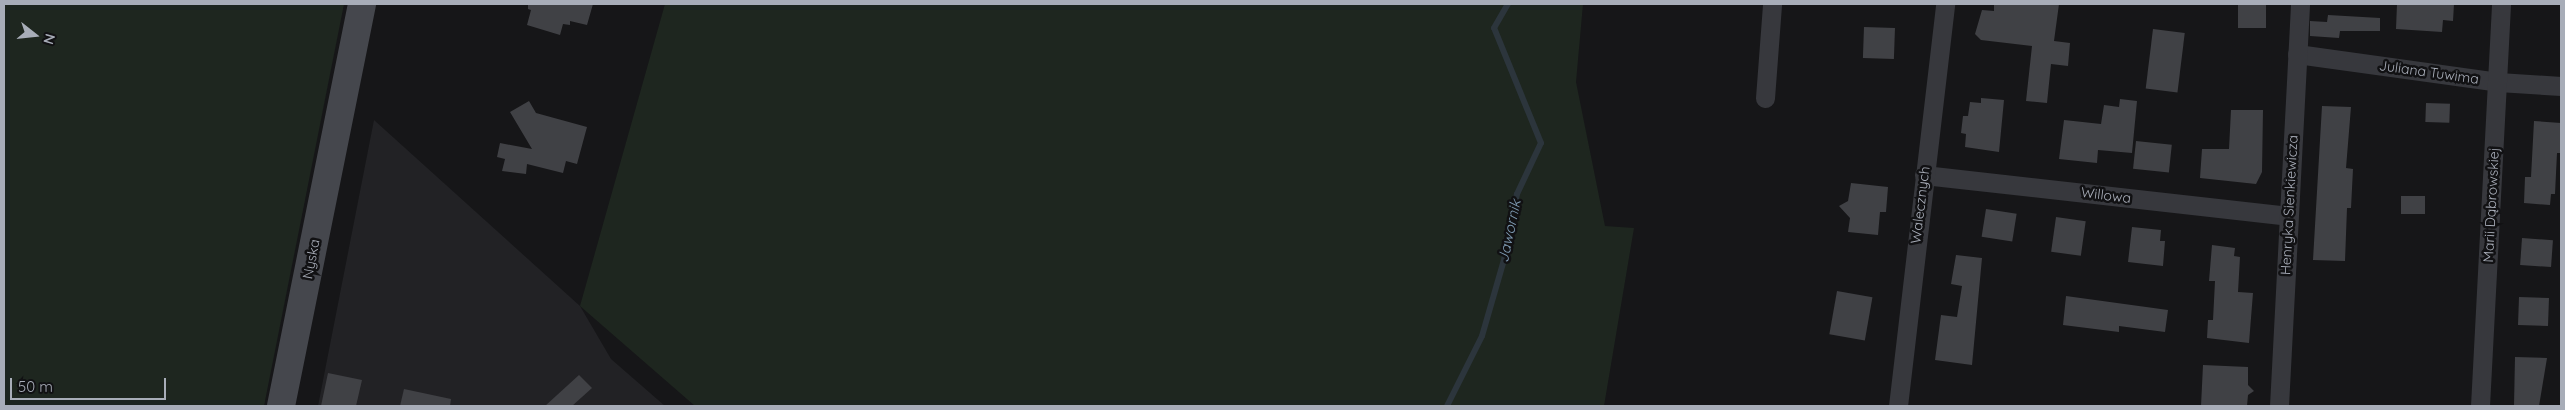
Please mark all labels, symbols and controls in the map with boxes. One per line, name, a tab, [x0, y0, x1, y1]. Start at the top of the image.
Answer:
north arrow	[10, 10, 60, 60]
text: N	[39, 32, 59, 47]
street label: Juliana Tuwima	[2378, 57, 2480, 87]
street label: Henryka Sienkiewicza	[2277, 134, 2301, 276]
street label: Marii Dąbrowskiej	[2480, 147, 2502, 263]
street label: Walecznych	[1907, 165, 1933, 245]
street label: Willowa	[2080, 184, 2132, 206]
water label: Jawornik	[1494, 198, 1524, 264]
street label: Nyska	[299, 238, 323, 280]
scale bar	[12, 368, 169, 400]
text: 50 m	[18, 377, 53, 396]

